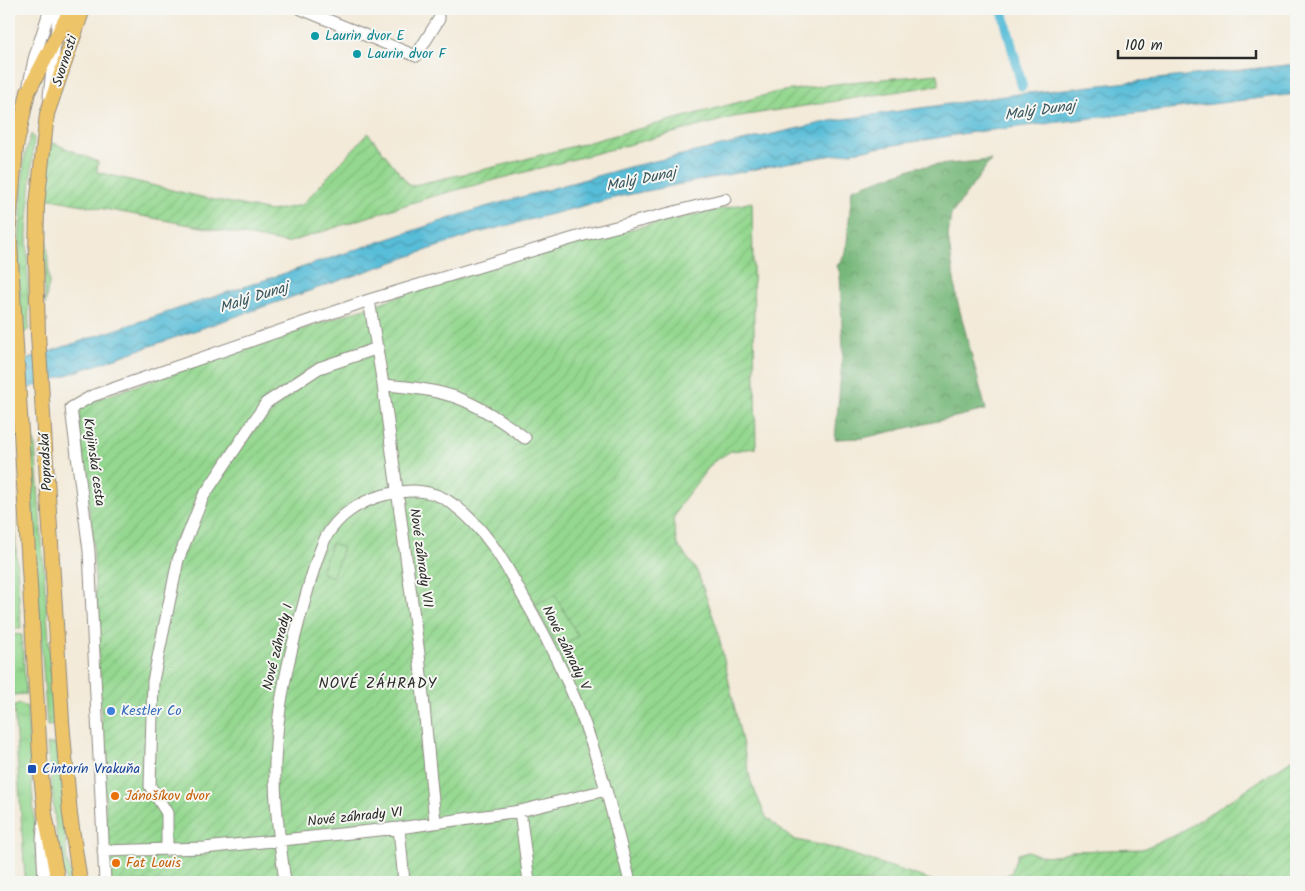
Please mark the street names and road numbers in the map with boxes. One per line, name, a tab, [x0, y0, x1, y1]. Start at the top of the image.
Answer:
street label: Svornosti	[46, 32, 84, 90]
street label: Krajinská cesta	[77, 416, 111, 508]
street label: Popradská	[33, 431, 59, 492]
street label: Nové záhrady VII	[403, 507, 439, 609]
street label: Nové záhrady I	[257, 601, 299, 693]
street label: Nové záhrady V	[536, 602, 597, 695]
street label: Nové záhrady VI	[306, 801, 404, 833]

